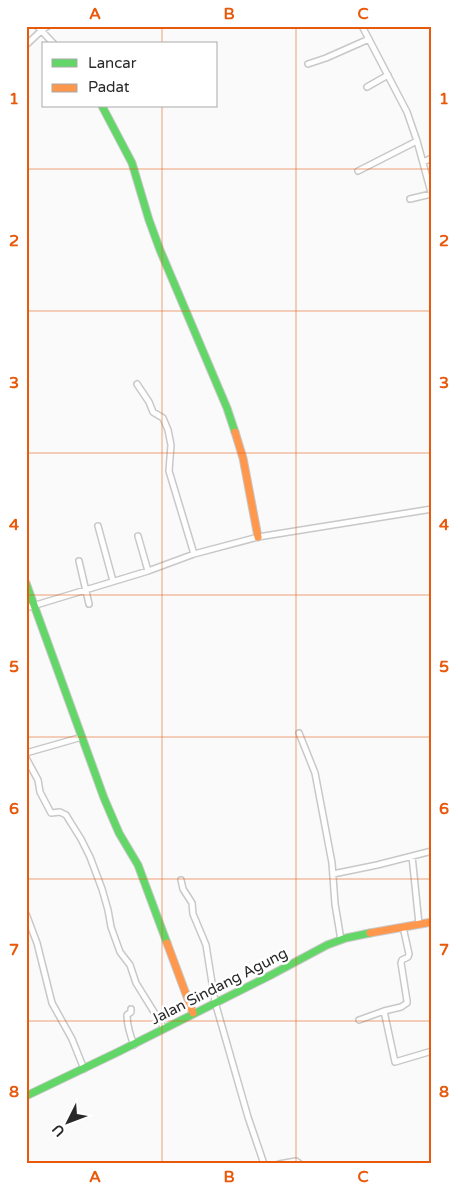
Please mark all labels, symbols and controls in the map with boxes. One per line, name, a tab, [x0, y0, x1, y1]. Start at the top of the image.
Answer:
text: A	[89, 4, 101, 24]
text: B	[223, 4, 235, 24]
text: C	[357, 4, 369, 24]
legend	[42, 42, 218, 108]
text: Lancar	[88, 54, 137, 72]
text: Padat	[88, 78, 130, 96]
text: 1	[9, 89, 19, 109]
text: 1	[439, 89, 449, 109]
text: 2	[9, 231, 19, 251]
text: 2	[439, 231, 449, 251]
text: 3	[9, 373, 19, 393]
text: 3	[439, 373, 449, 393]
text: 4	[9, 515, 19, 535]
text: 4	[439, 515, 449, 535]
text: 5	[9, 657, 19, 677]
text: 5	[439, 657, 449, 677]
text: 6	[9, 799, 19, 819]
text: 6	[439, 799, 449, 819]
text: 7	[9, 940, 19, 960]
text: 7	[439, 940, 449, 960]
street label: Jalan Sindang Agung	[148, 944, 290, 1028]
text: 8	[9, 1082, 19, 1102]
text: 8	[439, 1082, 449, 1102]
north arrow	[42, 1098, 92, 1148]
text: U	[49, 1121, 69, 1140]
text: A	[89, 1167, 101, 1187]
text: B	[223, 1167, 235, 1187]
text: C	[357, 1167, 369, 1187]

